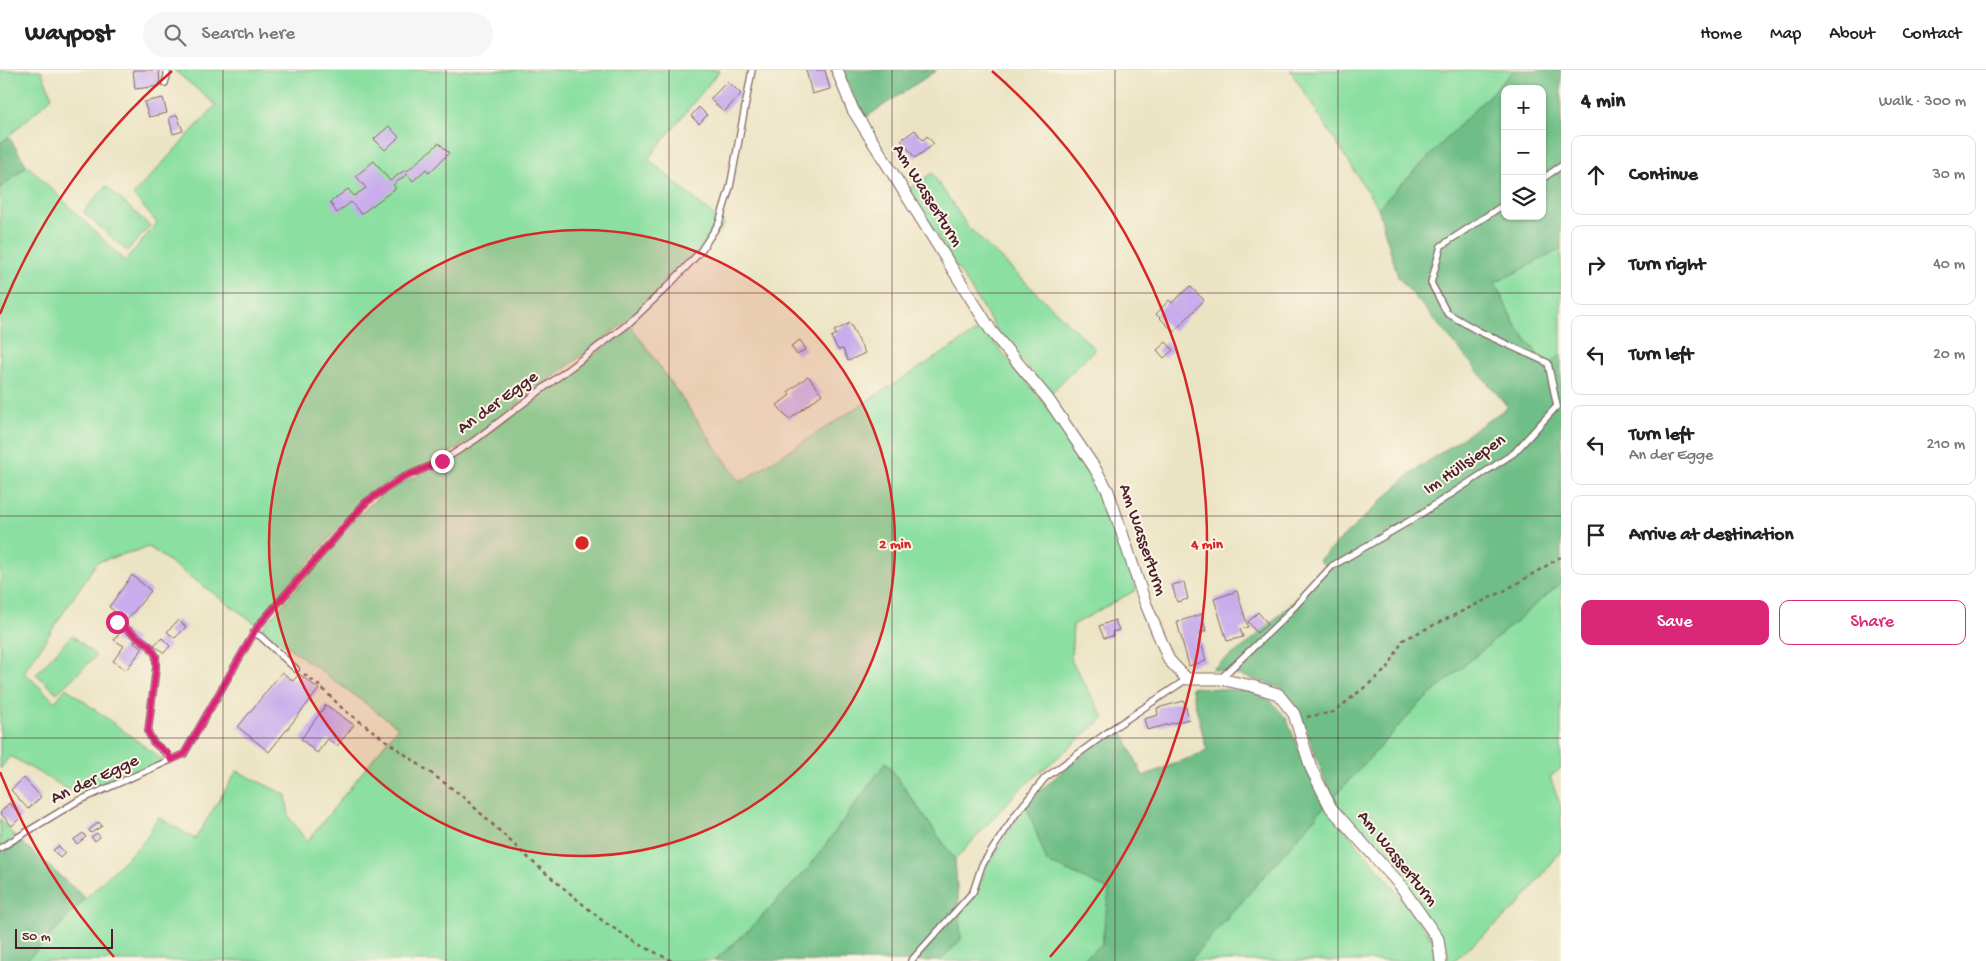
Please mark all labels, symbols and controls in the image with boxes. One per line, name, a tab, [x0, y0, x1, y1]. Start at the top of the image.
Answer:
search box	[143, 12, 493, 57]
text: Waypost	[25, 20, 113, 49]
icon: search	[161, 21, 189, 49]
text: Search here	[201, 23, 295, 46]
text: Home	[1700, 24, 1742, 45]
text: Map	[1770, 24, 1801, 45]
text: About	[1829, 24, 1875, 45]
text: Contact	[1903, 24, 1961, 45]
map controls	[1501, 85, 1546, 220]
button: +	[1501, 85, 1546, 130]
text: 4 min	[1581, 90, 1625, 115]
text: Walk · 300 m	[1879, 93, 1966, 112]
button: −	[1501, 130, 1546, 175]
street label: Am Wasserturm	[887, 141, 967, 251]
icon: ahead	[1582, 161, 1610, 189]
text: Continue	[1629, 164, 1698, 187]
text: 30 m	[1932, 166, 1965, 185]
button: layers	[1501, 175, 1546, 220]
icon: right	[1582, 251, 1610, 279]
text: Turn right	[1629, 254, 1705, 277]
text: 40 m	[1933, 256, 1965, 275]
icon: left	[1582, 341, 1610, 369]
text: Turn left	[1629, 344, 1693, 367]
text: 20 m	[1933, 346, 1965, 365]
street label: An der Egge	[453, 366, 543, 439]
text: Turn left	[1629, 424, 1693, 447]
street label: Im Hüllsiepen	[1420, 430, 1510, 500]
icon: left	[1582, 431, 1610, 459]
text: 210 m	[1926, 436, 1965, 455]
text: An der Egge	[1629, 447, 1713, 466]
route end	[431, 450, 454, 473]
street label: Am Wasserturm	[1113, 481, 1171, 599]
icon: arrive	[1582, 521, 1610, 549]
text: Arrive at destination	[1629, 524, 1793, 547]
centre of rings	[573, 534, 591, 552]
text: 2 min	[879, 536, 912, 554]
text: 4 min	[1190, 536, 1224, 554]
button: Save	[1581, 600, 1769, 645]
button: Share	[1779, 600, 1966, 645]
route start	[106, 611, 129, 634]
street label: An der Egge	[48, 750, 143, 810]
street label: Am Wasserturm	[1352, 807, 1442, 911]
scale bar	[15, 926, 112, 949]
text: 50 m	[22, 929, 51, 946]

